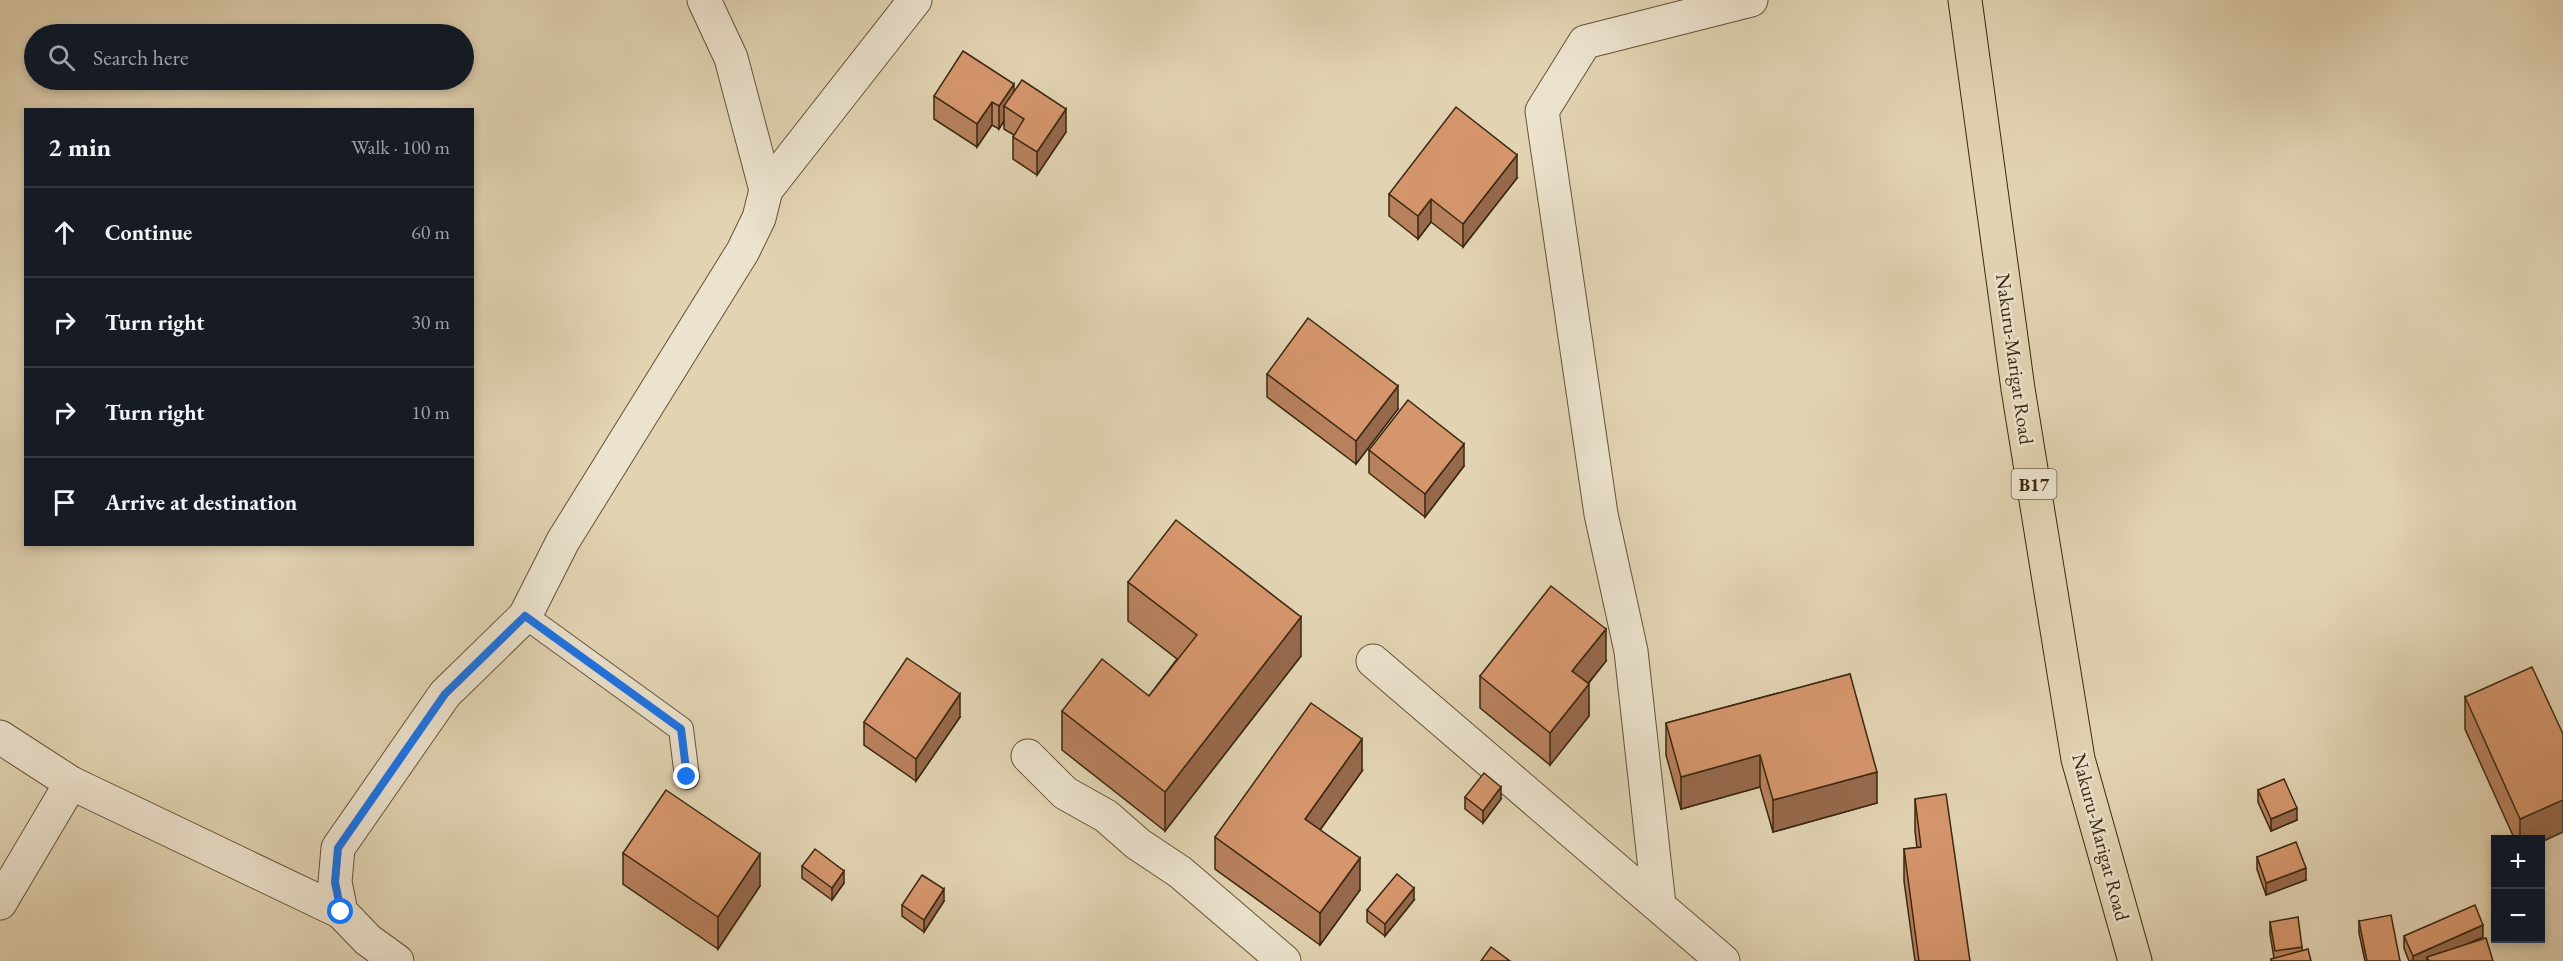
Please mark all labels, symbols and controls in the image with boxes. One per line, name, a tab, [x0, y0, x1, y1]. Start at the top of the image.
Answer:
search box	[24, 24, 474, 90]
icon: search	[45, 41, 78, 74]
text: Search here	[93, 43, 188, 72]
text: 2 min	[48, 130, 111, 164]
text: Walk · 100 m	[351, 134, 450, 160]
icon: ahead	[48, 216, 81, 249]
text: Continue	[105, 218, 192, 247]
text: 60 m	[411, 219, 450, 245]
street label: Nakuru-Marigat Road	[1990, 272, 2040, 447]
icon: right	[48, 306, 81, 339]
text: Turn right	[105, 308, 204, 337]
text: 30 m	[411, 309, 450, 335]
icon: right	[48, 396, 81, 429]
text: Turn right	[105, 398, 204, 427]
text: 10 m	[411, 399, 450, 425]
road number: B17	[2012, 469, 2056, 499]
icon: arrive	[48, 486, 81, 519]
text: Arrive at destination	[105, 488, 297, 517]
street label: Nakuru-Marigat Road	[2066, 750, 2136, 924]
route end	[673, 763, 699, 789]
map controls	[2491, 835, 2545, 943]
button: +	[2491, 835, 2545, 889]
button: −	[2491, 889, 2545, 943]
route start	[327, 898, 353, 924]

